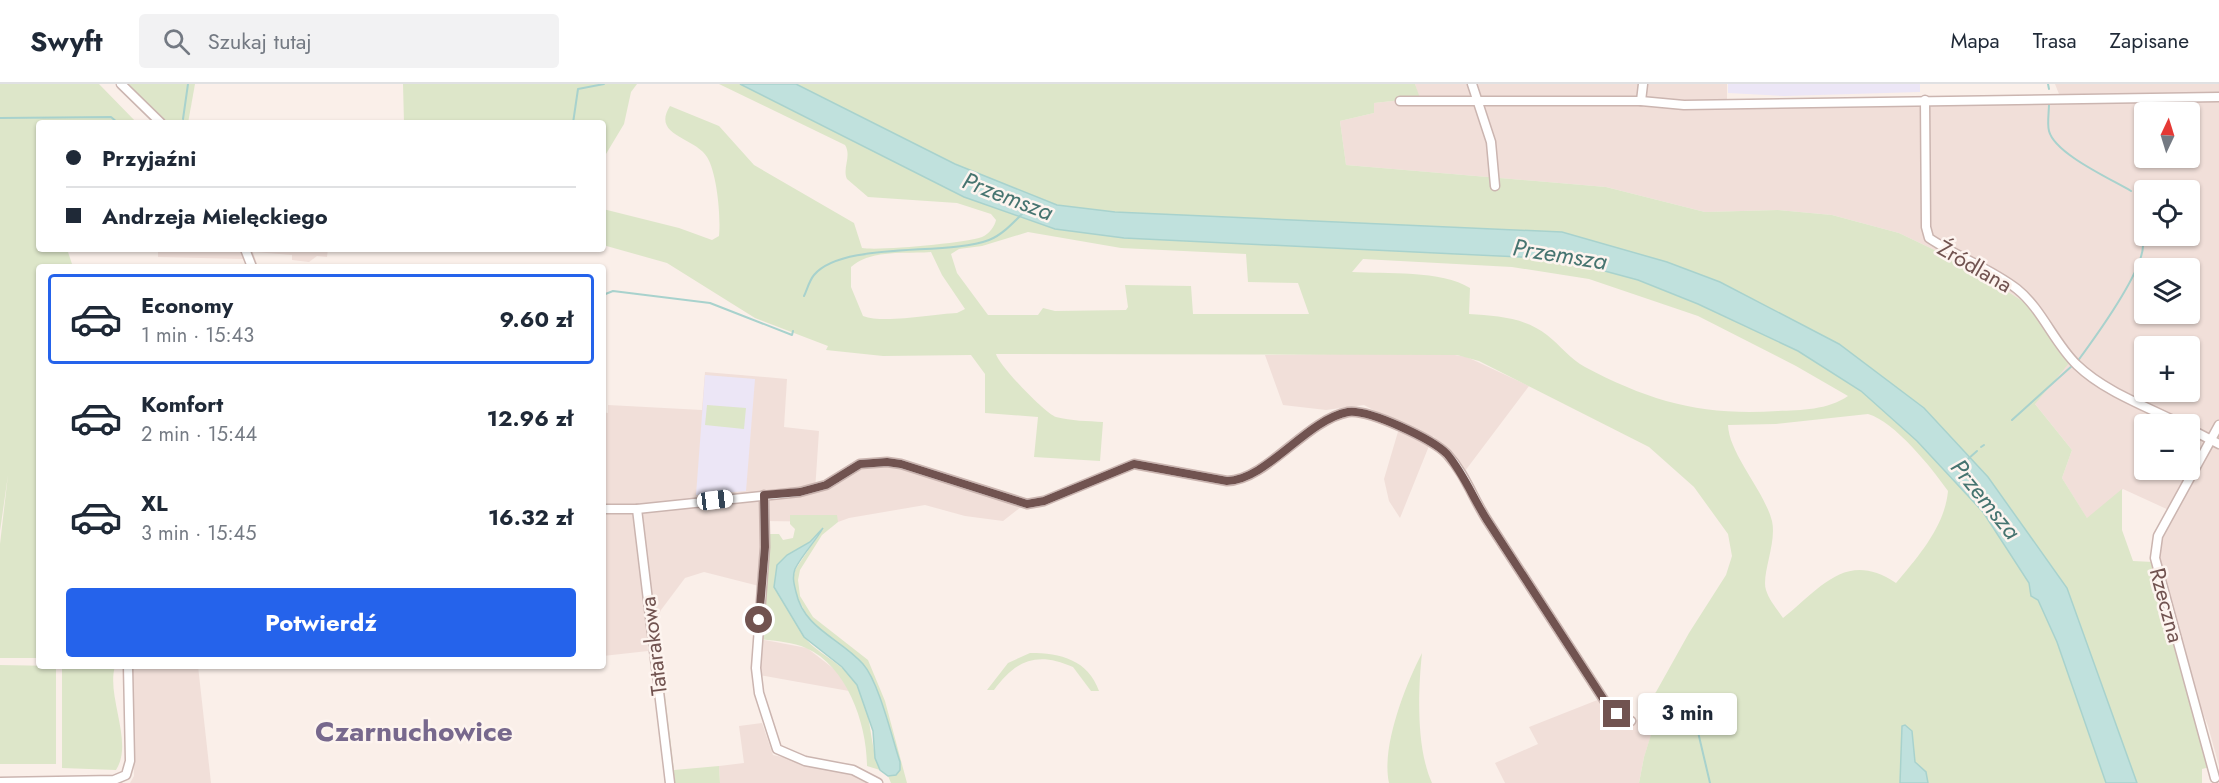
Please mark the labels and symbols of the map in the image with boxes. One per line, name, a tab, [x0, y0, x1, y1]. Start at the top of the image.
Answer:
north arrow	[2134, 102, 2200, 168]
water label: Przemsza	[957, 163, 1059, 229]
water label: Przemsza	[1510, 229, 1610, 279]
street label: Źródlana	[1932, 232, 2018, 300]
water label: Przemsza	[1943, 451, 2029, 547]
car	[696, 489, 734, 511]
street label: Rzeczna	[2142, 564, 2192, 646]
street label: Tatarakowa	[631, 595, 675, 697]
route start	[745, 606, 772, 633]
callout: 3 min	[1638, 693, 1737, 735]
route end	[1603, 700, 1630, 727]
district label: Czarnuchowice	[315, 711, 513, 752]

